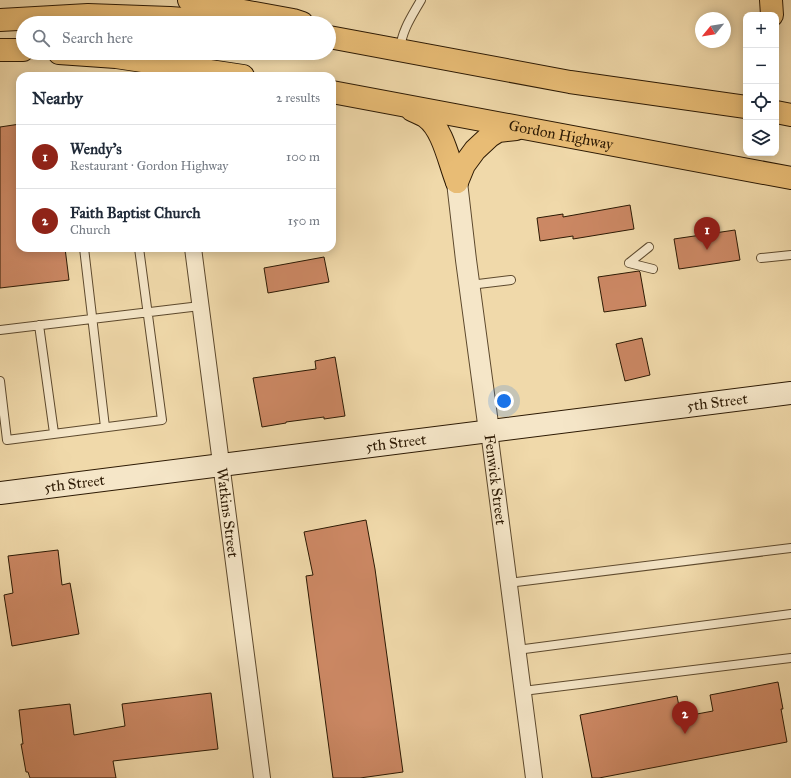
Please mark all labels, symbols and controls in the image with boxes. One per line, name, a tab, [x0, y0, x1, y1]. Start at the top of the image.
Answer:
north arrow	[695, 12, 731, 48]
map controls	[743, 12, 779, 156]
button: +	[743, 12, 779, 48]
search box	[16, 16, 336, 60]
icon: search	[30, 27, 52, 49]
text: Search here	[62, 29, 133, 47]
button: −	[743, 48, 779, 84]
button: locate	[743, 84, 779, 120]
text: Nearby	[32, 88, 83, 109]
text: 2 results	[276, 90, 320, 106]
street label: Gordon Highway	[507, 116, 616, 154]
button: layers	[743, 120, 779, 156]
text: Wendy's	[70, 140, 122, 158]
text: 1	[42, 149, 48, 165]
text: 100 m	[286, 149, 320, 165]
text: Restaurant · Gordon Highway	[70, 158, 228, 174]
text: Faith Baptist Church	[70, 204, 201, 222]
text: 2	[42, 213, 48, 229]
text: 150 m	[288, 213, 320, 229]
pin: 1	[694, 217, 720, 250]
text: Church	[70, 222, 110, 238]
street label: 5th Street	[686, 389, 749, 415]
your location	[494, 391, 514, 411]
street label: 5th Street	[364, 430, 428, 456]
street label: Fenwick Street	[480, 433, 510, 527]
street label: Watkins Street	[213, 467, 242, 559]
street label: 5th Street	[43, 471, 107, 496]
pin: 2	[672, 701, 698, 734]

